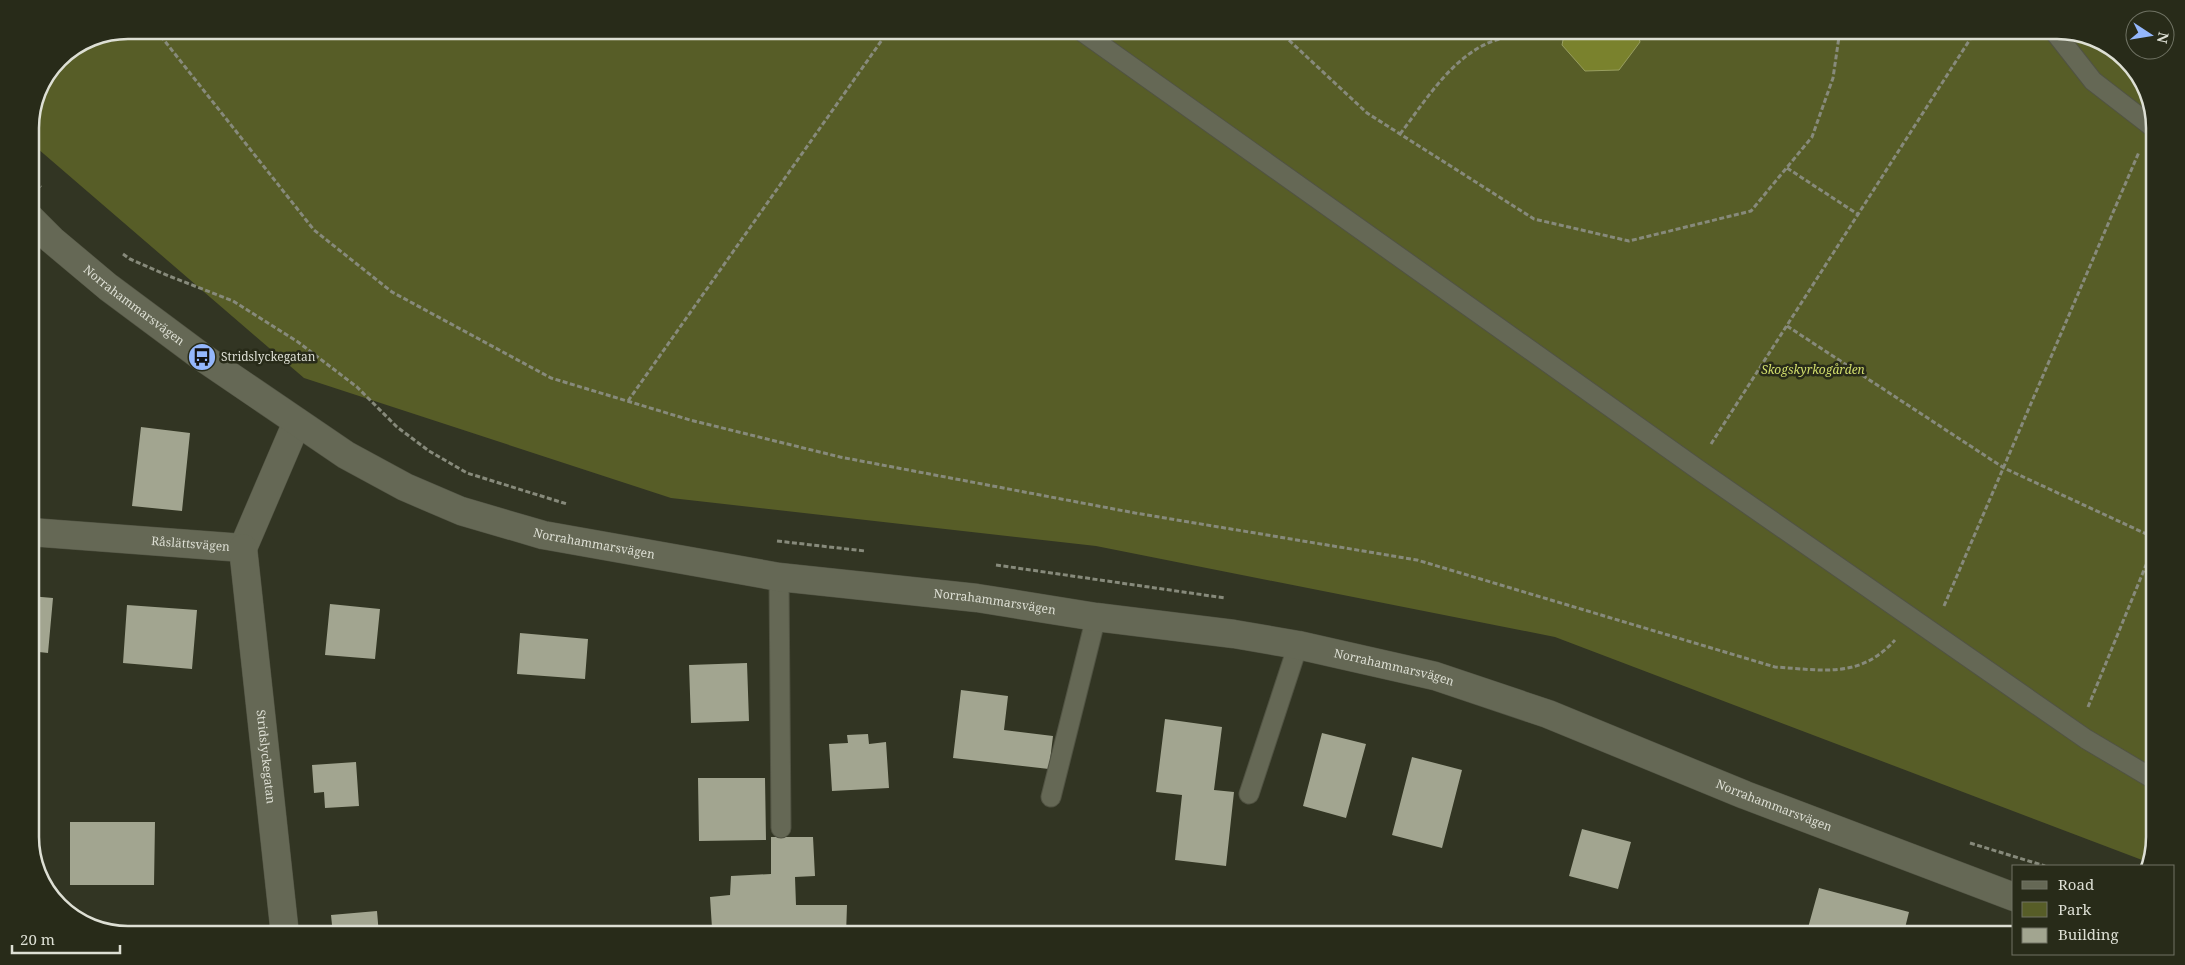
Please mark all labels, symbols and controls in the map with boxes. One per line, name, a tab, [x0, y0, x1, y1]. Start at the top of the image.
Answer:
north arrow	[2125, 10, 2175, 60]
text: N	[2153, 30, 2174, 45]
street label: Norrahammarsvägen	[80, 261, 188, 349]
bus stop icon: Stridslyckegatan	[187, 342, 217, 372]
place label: Stridslyckegatan	[221, 348, 316, 365]
park label: Skogskyrkogården	[1761, 361, 1865, 378]
street label: Norrahammarsvägen	[531, 524, 657, 563]
street label: Råslättsvägen	[151, 532, 231, 555]
street label: Norrahammarsvägen	[933, 584, 1057, 619]
street label: Norrahammarsvägen	[1332, 644, 1457, 690]
street label: Stridslyckegatan	[253, 709, 280, 805]
street label: Norrahammarsvägen	[1714, 775, 1835, 835]
legend	[2012, 865, 2175, 955]
text: Road	[2058, 874, 2094, 894]
text: Park	[2058, 899, 2092, 919]
scale bar	[12, 922, 120, 954]
text: Building	[2058, 924, 2119, 944]
text: 20 m	[20, 929, 55, 949]

